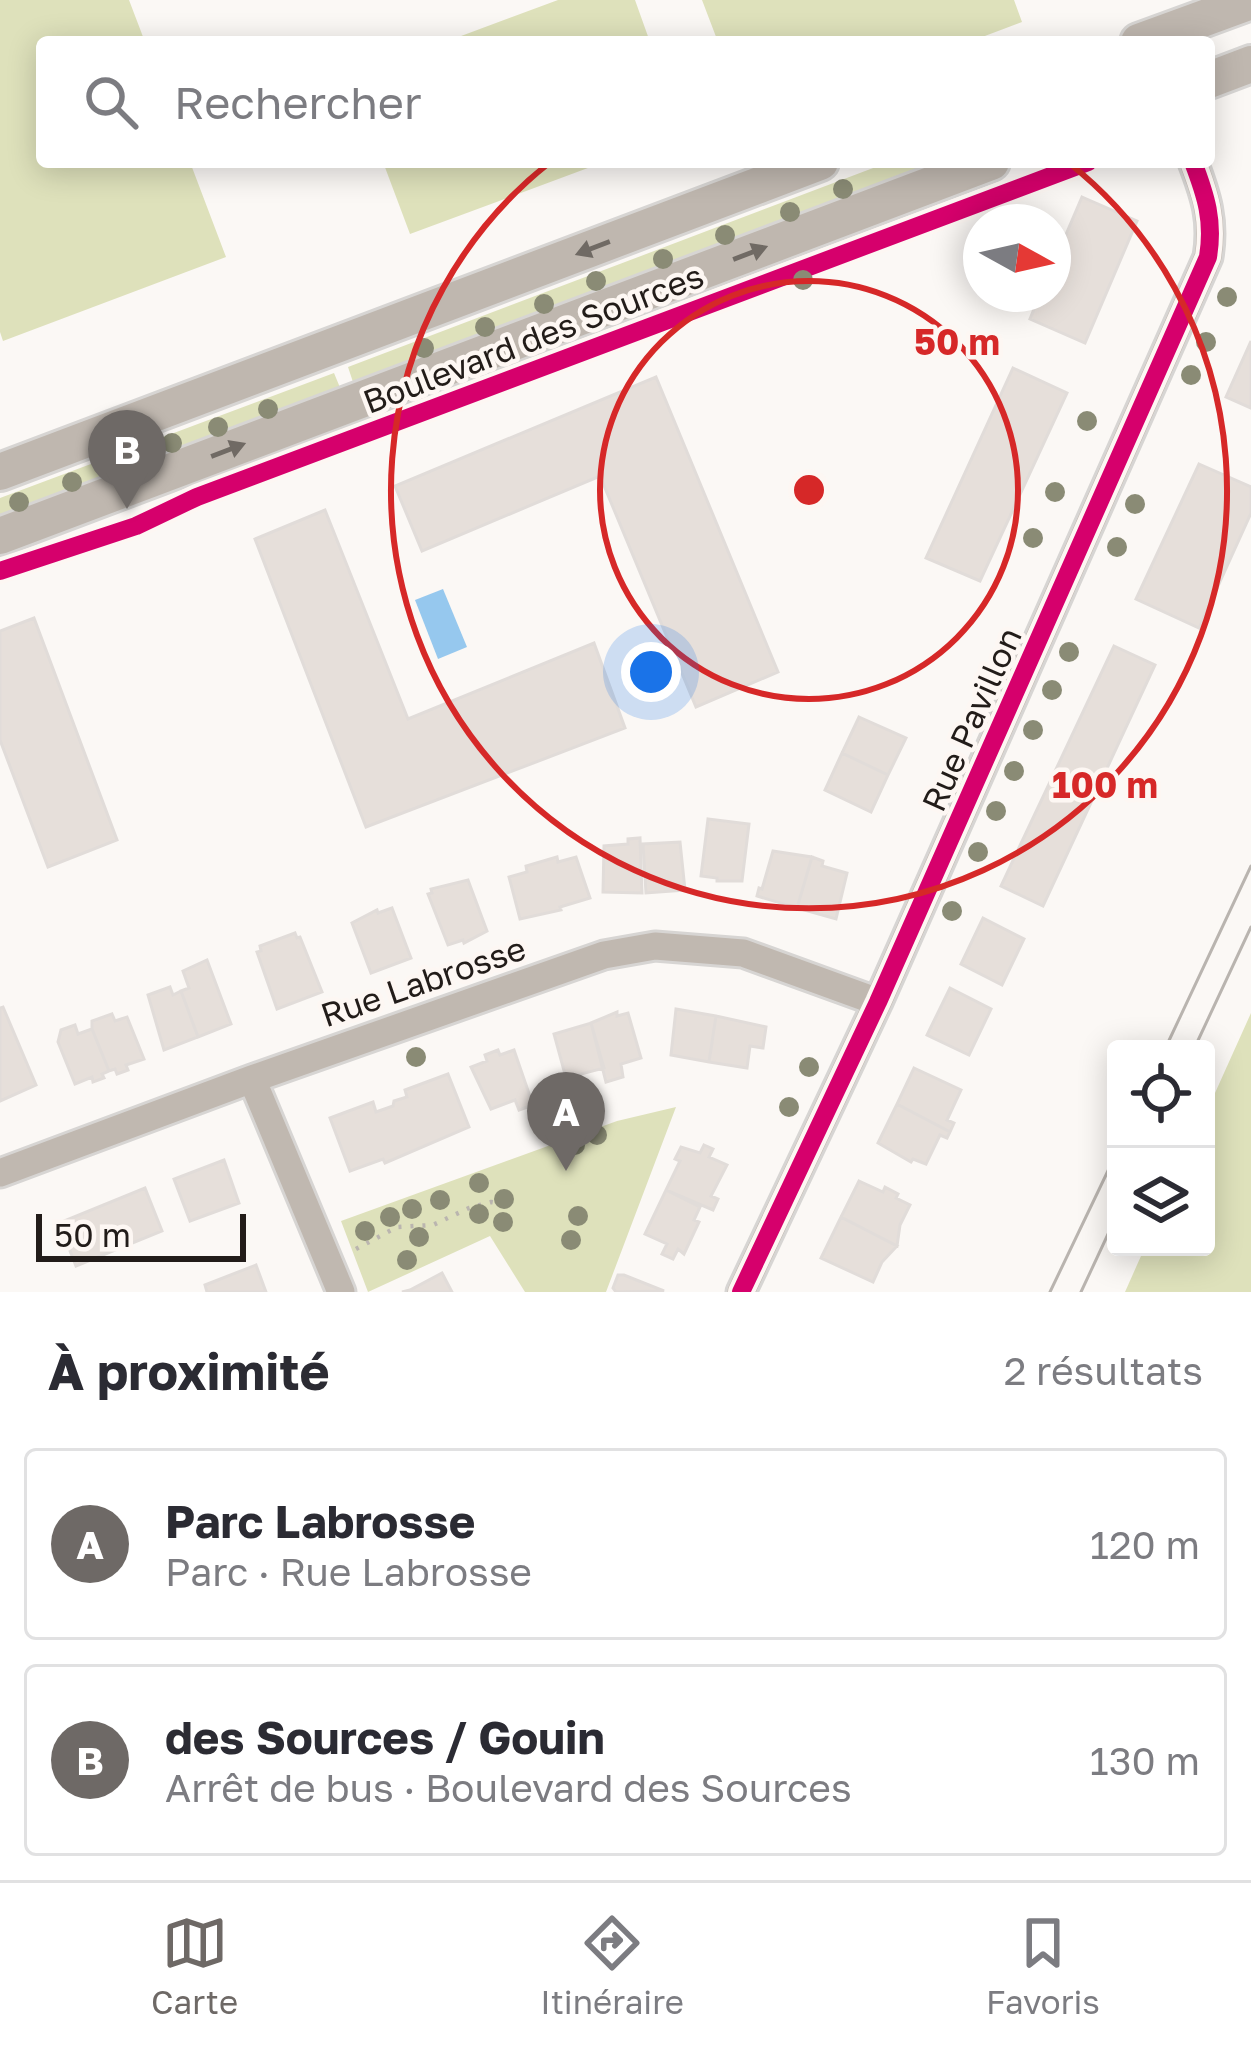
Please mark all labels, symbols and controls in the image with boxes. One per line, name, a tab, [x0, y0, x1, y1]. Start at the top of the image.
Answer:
search box	[36, 36, 1215, 168]
icon: search	[78, 69, 144, 135]
text: Rechercher	[174, 75, 422, 129]
north arrow	[963, 204, 1071, 312]
one-way arrow	[574, 239, 610, 258]
one-way arrow	[732, 243, 768, 262]
street label: Boulevard des Sources	[357, 255, 709, 421]
text: 50 m	[914, 320, 1000, 363]
pin: B	[88, 410, 166, 509]
one-way arrow	[210, 440, 246, 459]
centre of rings	[788, 469, 830, 511]
street label: Rue Pavillon	[913, 621, 1029, 817]
your location	[621, 642, 681, 702]
text: 100 m	[1052, 763, 1158, 806]
street label: Rue Labrosse	[316, 928, 530, 1034]
map controls	[1107, 1040, 1215, 1256]
button: locate	[1107, 1040, 1215, 1148]
pin: A	[527, 1072, 605, 1171]
button: layers	[1107, 1148, 1215, 1256]
scale bar	[36, 1208, 246, 1261]
text: 50 m	[54, 1215, 131, 1254]
text: À proximité	[48, 1340, 330, 1401]
text: 2 résultats	[1004, 1347, 1203, 1394]
text: Parc Labrosse	[165, 1494, 475, 1548]
text: A	[76, 1521, 104, 1568]
text: 120 m	[1090, 1521, 1200, 1568]
text: Parc · Rue Labrosse	[165, 1548, 532, 1595]
text: des Sources / Gouin	[165, 1710, 605, 1764]
text: B	[76, 1737, 104, 1784]
text: 130 m	[1090, 1737, 1200, 1784]
text: Arrêt de bus · Boulevard des Sources	[165, 1764, 852, 1811]
tab: Carte	[151, 1910, 238, 2021]
tab: Itinéraire	[540, 1910, 684, 2021]
tab: Favoris	[986, 1910, 1100, 2021]

